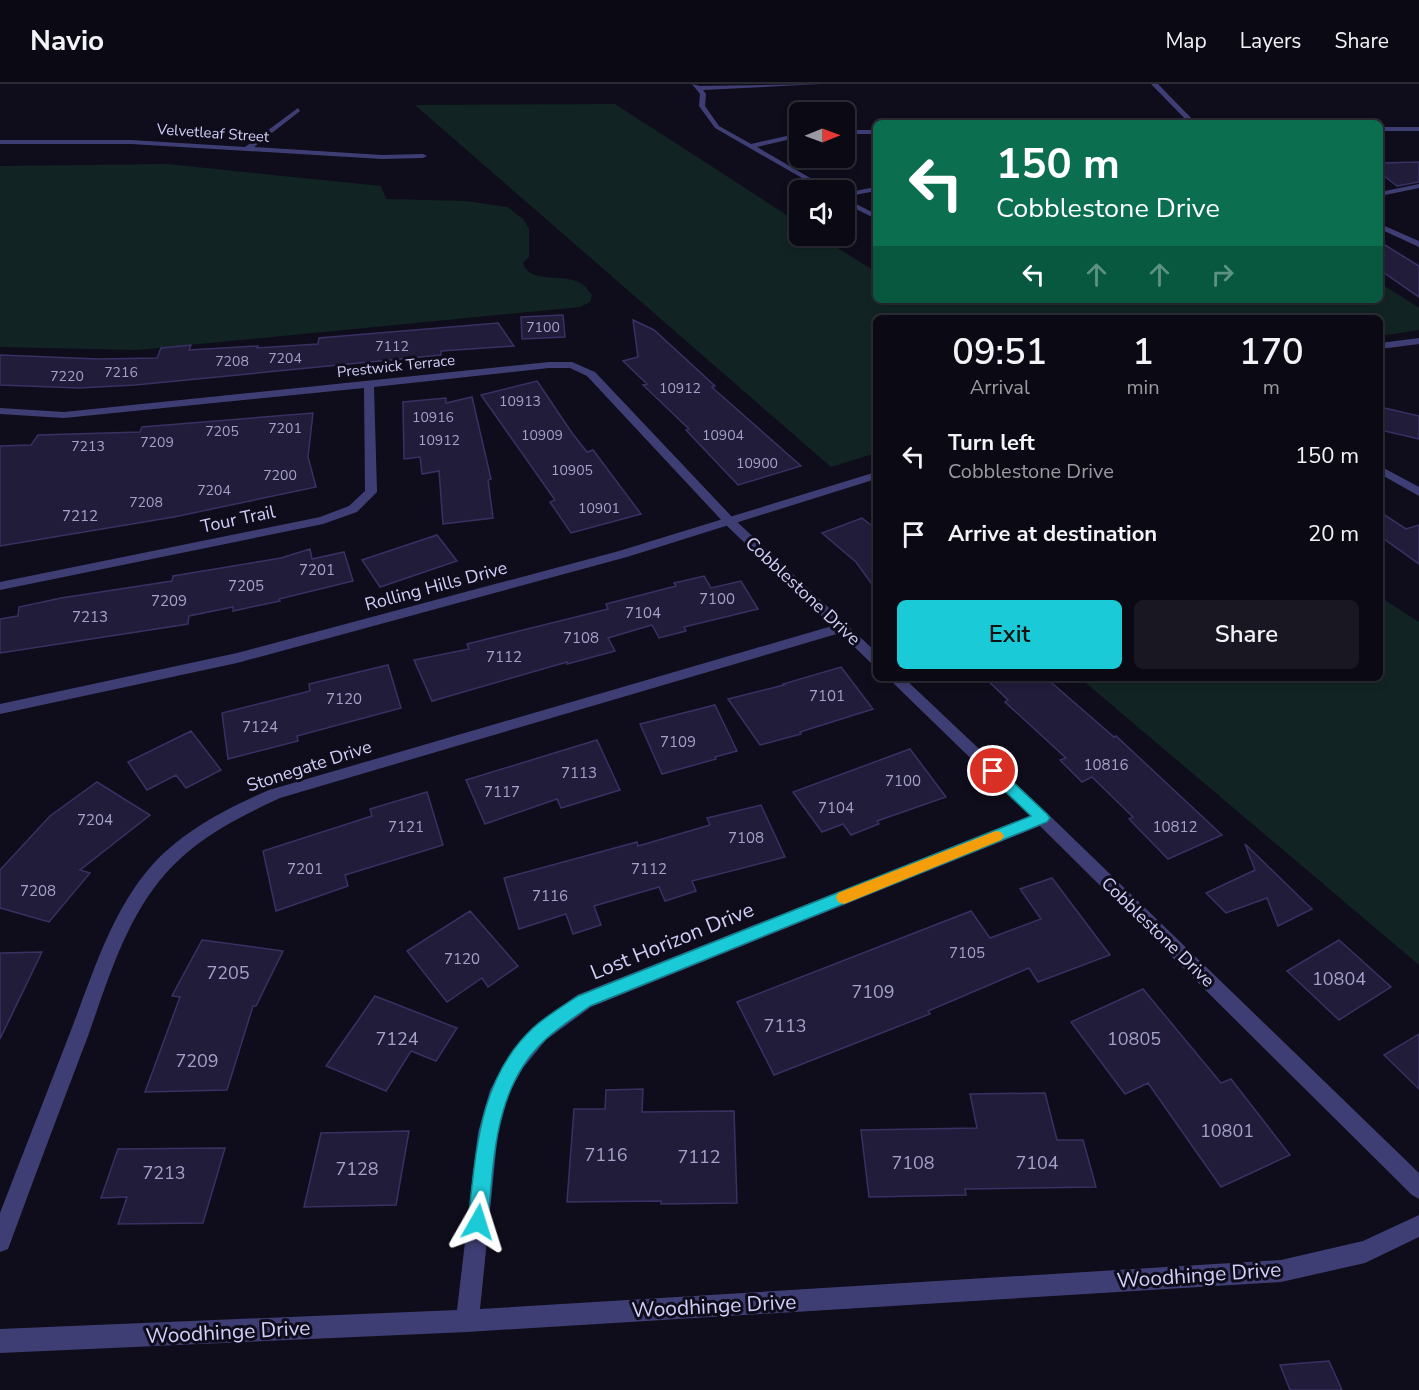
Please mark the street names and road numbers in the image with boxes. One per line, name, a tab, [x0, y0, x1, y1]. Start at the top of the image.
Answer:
street label: Velvetleaf Street	[155, 119, 271, 147]
street label: Prestwick Terrace	[336, 350, 456, 382]
street label: Tour Trail	[199, 499, 278, 539]
street label: Cobblestone Drive	[740, 531, 866, 651]
street label: Rolling Hills Drive	[362, 555, 510, 617]
street label: Stonegate Drive	[243, 734, 375, 798]
street label: Cobblestone Drive	[1096, 872, 1220, 992]
street label: Lost Horizon Drive	[586, 895, 758, 987]
street label: Woodhinge Drive	[1116, 1255, 1282, 1295]
street label: Woodhinge Drive	[631, 1288, 797, 1324]
street label: Woodhinge Drive	[145, 1314, 311, 1350]

